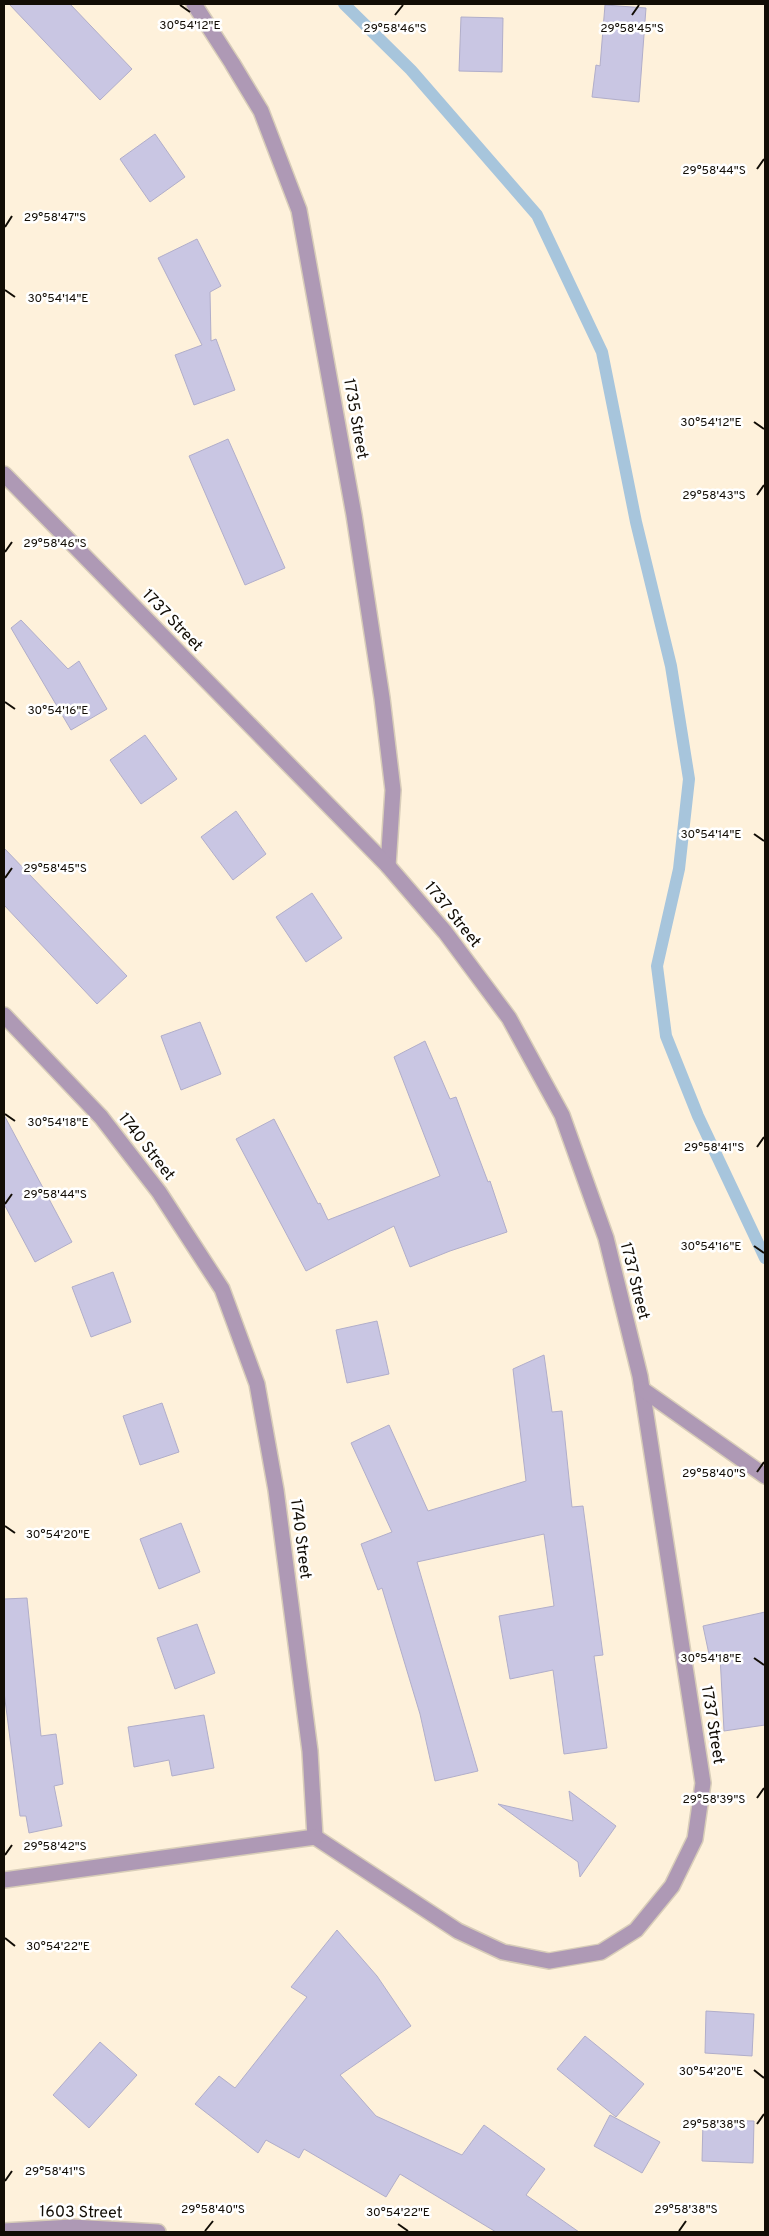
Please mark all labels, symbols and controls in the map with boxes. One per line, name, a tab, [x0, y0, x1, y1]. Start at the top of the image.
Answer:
text: 30°54'12"E	[159, 18, 221, 34]
text: 29°58'46"S	[363, 21, 427, 37]
text: 29°58'45"S	[600, 21, 664, 37]
text: 29°58'44"S	[682, 163, 746, 179]
text: 29°58'47"S	[24, 210, 86, 226]
text: 30°54'14"E	[27, 291, 89, 307]
street label: 1735 Street	[338, 377, 372, 461]
text: 30°54'12"E	[680, 415, 742, 431]
text: 29°58'43"S	[682, 488, 746, 504]
text: 29°58'46"S	[23, 536, 87, 552]
street label: 1737 Street	[137, 586, 207, 656]
text: 30°54'16"E	[27, 703, 89, 719]
text: 30°54'14"E	[680, 827, 742, 843]
text: 29°58'45"S	[23, 861, 87, 877]
street label: 1737 Street	[419, 878, 485, 952]
street label: 1740 Street	[113, 1109, 179, 1185]
text: 30°54'18"E	[27, 1115, 89, 1131]
text: 29°58'41"S	[684, 1140, 744, 1156]
text: 29°58'44"S	[23, 1187, 87, 1203]
text: 30°54'16"E	[680, 1239, 742, 1255]
street label: 1737 Street	[615, 1240, 653, 1322]
text: 29°58'40"S	[682, 1466, 746, 1482]
street label: 1740 Street	[285, 1498, 315, 1580]
text: 30°54'20"E	[26, 1527, 90, 1543]
text: 30°54'18"E	[680, 1651, 742, 1667]
street label: 1737 Street	[696, 1684, 728, 1766]
text: 29°58'39"S	[683, 1792, 745, 1808]
text: 29°58'42"S	[23, 1839, 87, 1855]
text: 30°54'22"E	[26, 1939, 90, 1955]
text: 30°54'20"E	[679, 2064, 743, 2080]
text: 29°58'38"S	[682, 2117, 746, 2133]
text: 29°58'41"S	[25, 2164, 85, 2180]
street label: 1603 Street	[39, 2202, 123, 2224]
text: 29°58'40"S	[181, 2202, 245, 2218]
text: 29°58'38"S	[654, 2202, 718, 2218]
text: 30°54'22"E	[366, 2205, 430, 2221]

